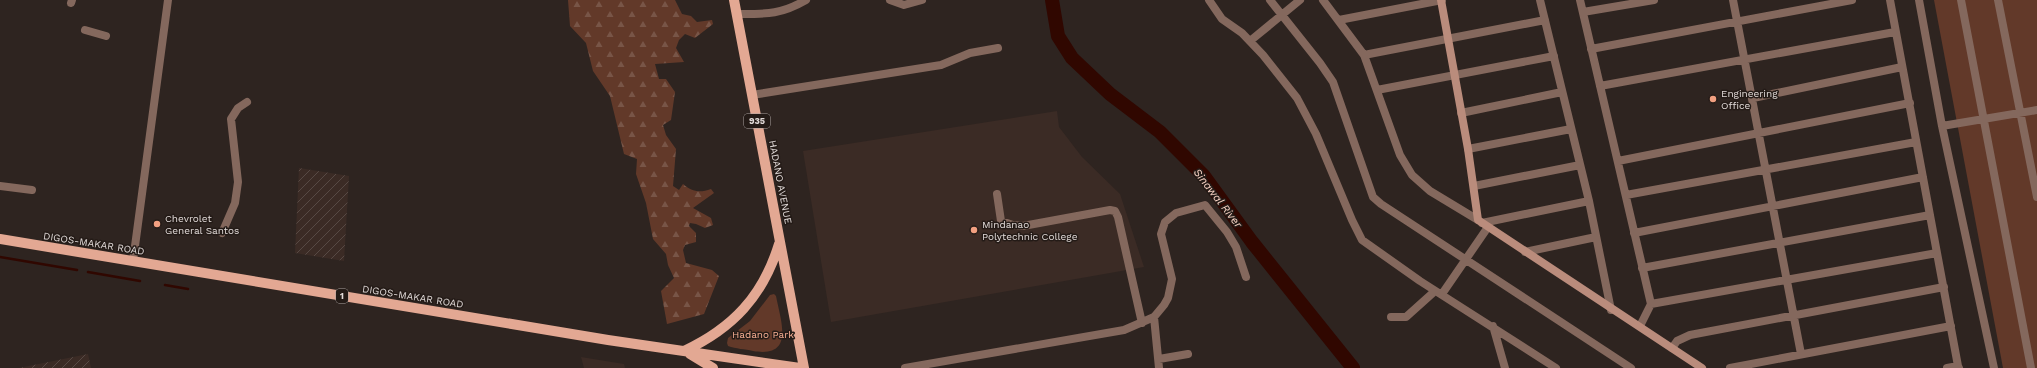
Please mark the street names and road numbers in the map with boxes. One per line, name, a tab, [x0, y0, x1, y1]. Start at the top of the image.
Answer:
road number: 935	[744, 114, 770, 128]
street label: HADANO AVENUE	[767, 139, 794, 225]
street label: DIGOS-MAKAR ROAD	[42, 230, 145, 257]
street label: DIGOS-MAKAR ROAD	[361, 283, 464, 310]
road number: 1	[336, 289, 348, 303]

